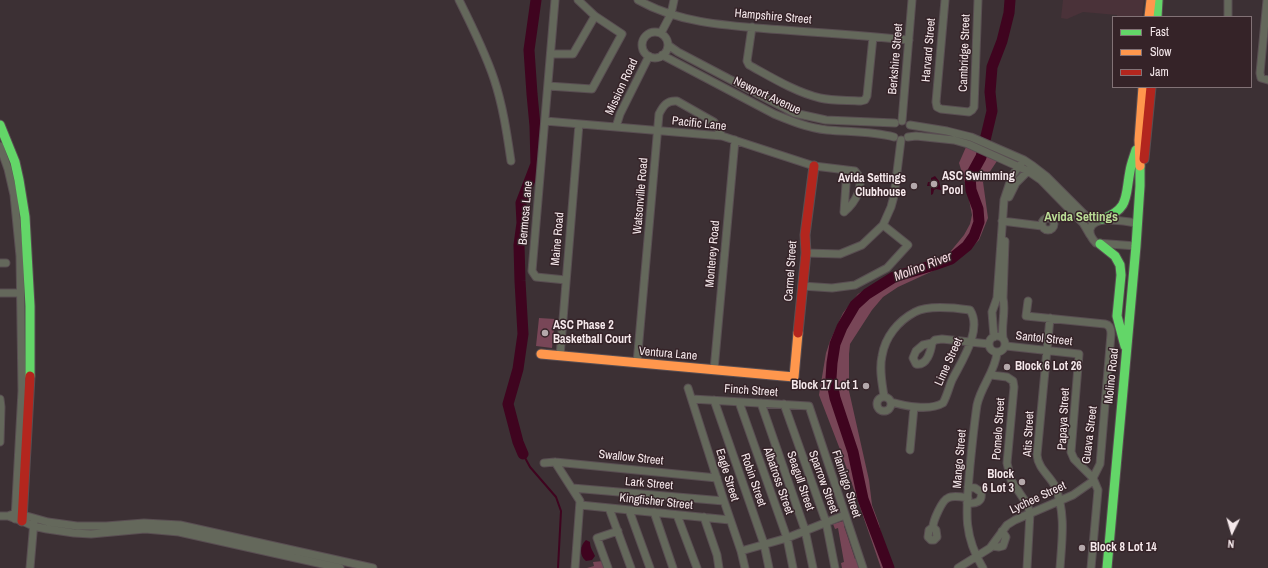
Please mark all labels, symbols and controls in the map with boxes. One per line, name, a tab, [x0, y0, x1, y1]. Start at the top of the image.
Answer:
street label: Hampshire Street	[734, 6, 812, 28]
street label: Cambridge Street	[956, 14, 974, 92]
legend	[1112, 16, 1252, 88]
street label: Harvard Street	[919, 18, 939, 82]
street label: Berkshire Street	[886, 23, 906, 95]
text: Fast	[1150, 24, 1169, 40]
text: Slow	[1150, 44, 1171, 60]
street label: Mission Road	[603, 56, 641, 118]
text: Jam	[1150, 64, 1169, 80]
street label: Newport Avenue	[731, 74, 803, 118]
street label: Pacific Lane	[671, 114, 727, 134]
street label: Watsonville Road	[630, 157, 652, 235]
place label: ASC Swimming Pool	[942, 170, 1015, 198]
place label: Avida Settings Clubhouse	[838, 172, 906, 200]
marker: ASC Swimming Pool	[929, 179, 939, 189]
street label: Bermosa Lane	[516, 180, 536, 246]
marker: Avida Settings Clubhouse	[909, 181, 919, 191]
district label: Avida Settings	[1044, 210, 1118, 226]
street label: Maine Road	[548, 212, 568, 266]
street label: Monterey Road	[703, 220, 723, 288]
street label: Carmel Street	[782, 240, 800, 302]
water label: Molino River	[892, 249, 954, 285]
place label: ASC Phase 2 Basketball Court	[553, 319, 631, 347]
marker: ASC Phase 2 Basketball Court	[540, 328, 550, 338]
street label: Santol Street	[1015, 329, 1073, 349]
street label: Lime Street	[932, 336, 966, 388]
street label: Ventura Lane	[638, 344, 698, 364]
street label: Molino Road	[1102, 348, 1122, 404]
place label: Block 6 Lot 26	[1015, 360, 1082, 374]
marker: Block 6 Lot 26	[1002, 362, 1012, 372]
place label: Block 17 Lot 1	[791, 379, 858, 393]
marker: Block 17 Lot 1	[861, 381, 871, 391]
street label: Finch Street	[724, 382, 778, 400]
street label: Papaya Street	[1055, 387, 1073, 451]
street label: Pomelo Street	[990, 397, 1008, 461]
street label: Guava Street	[1079, 405, 1101, 465]
street label: Atis Street	[1021, 411, 1037, 457]
street label: Mango Street	[950, 429, 970, 489]
street label: Albatross Street	[760, 446, 796, 516]
street label: Swallow Street	[598, 447, 664, 469]
street label: Eagle Street	[712, 447, 742, 503]
street label: Flamingo Street	[828, 448, 864, 520]
street label: Seagull Street	[783, 449, 817, 513]
street label: Sparrow Street	[805, 449, 841, 515]
street label: Robin Street	[737, 452, 769, 508]
place label: Block 6 Lot 3	[982, 468, 1014, 496]
street label: Lark Street	[624, 475, 674, 493]
marker: Block 6 Lot 3	[1017, 477, 1027, 487]
street label: Lychee Street	[1008, 479, 1068, 517]
street label: Kingfisher Street	[619, 491, 693, 513]
north arrow	[1212, 512, 1252, 552]
text: N	[1227, 537, 1235, 551]
place label: Block 8 Lot 14	[1090, 541, 1157, 555]
marker: Block 8 Lot 14	[1077, 543, 1087, 553]

